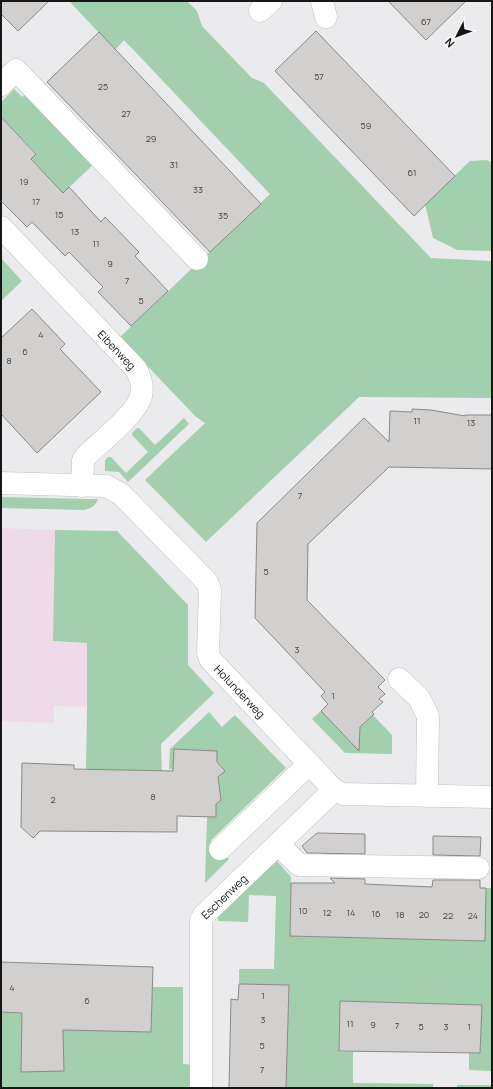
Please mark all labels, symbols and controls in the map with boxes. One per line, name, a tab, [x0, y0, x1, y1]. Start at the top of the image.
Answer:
house number: 67	[421, 15, 432, 28]
north arrow	[437, 16, 477, 56]
text: N	[441, 35, 457, 51]
house number: 57	[314, 70, 324, 83]
house number: 25	[98, 80, 108, 93]
house number: 27	[121, 107, 131, 120]
house number: 59	[361, 119, 371, 132]
house number: 29	[146, 132, 156, 145]
house number: 31	[170, 158, 178, 171]
house number: 61	[408, 166, 416, 179]
house number: 19	[19, 175, 29, 188]
house number: 33	[193, 183, 203, 196]
house number: 17	[32, 195, 40, 208]
house number: 15	[55, 208, 63, 221]
house number: 35	[218, 209, 228, 222]
house number: 13	[71, 225, 79, 238]
house number: 11	[92, 237, 100, 250]
house number: 9	[107, 257, 113, 270]
house number: 7	[125, 274, 130, 287]
house number: 5	[138, 294, 144, 307]
street label: Eibenweg	[95, 326, 140, 373]
house number: 4	[38, 328, 44, 341]
house number: 6	[22, 345, 28, 358]
house number: 8	[6, 354, 12, 367]
house number: 11	[413, 414, 421, 427]
house number: 13	[467, 416, 475, 429]
house number: 7	[298, 489, 303, 502]
house number: 5	[263, 565, 269, 578]
house number: 3	[295, 643, 300, 656]
street label: Holunderweg	[212, 661, 269, 721]
house number: 1	[331, 689, 335, 702]
house number: 8	[150, 790, 156, 803]
house number: 2	[50, 793, 56, 806]
street label: Eschenweg	[197, 870, 250, 922]
house number: 10	[299, 904, 308, 917]
house number: 12	[323, 906, 331, 919]
house number: 14	[347, 906, 355, 919]
house number: 16	[371, 907, 381, 920]
house number: 18	[396, 908, 404, 921]
house number: 20	[419, 908, 429, 921]
house number: 22	[443, 909, 453, 922]
house number: 24	[468, 909, 478, 922]
house number: 4	[9, 981, 15, 994]
house number: 1	[261, 989, 265, 1002]
house number: 6	[84, 994, 90, 1007]
house number: 3	[261, 1013, 266, 1026]
house number: 11	[346, 1017, 354, 1030]
house number: 9	[370, 1018, 376, 1031]
house number: 7	[395, 1019, 400, 1032]
house number: 5	[418, 1020, 424, 1033]
house number: 3	[444, 1020, 449, 1033]
house number: 1	[467, 1020, 471, 1033]
house number: 5	[259, 1039, 265, 1052]
house number: 7	[260, 1063, 265, 1076]

